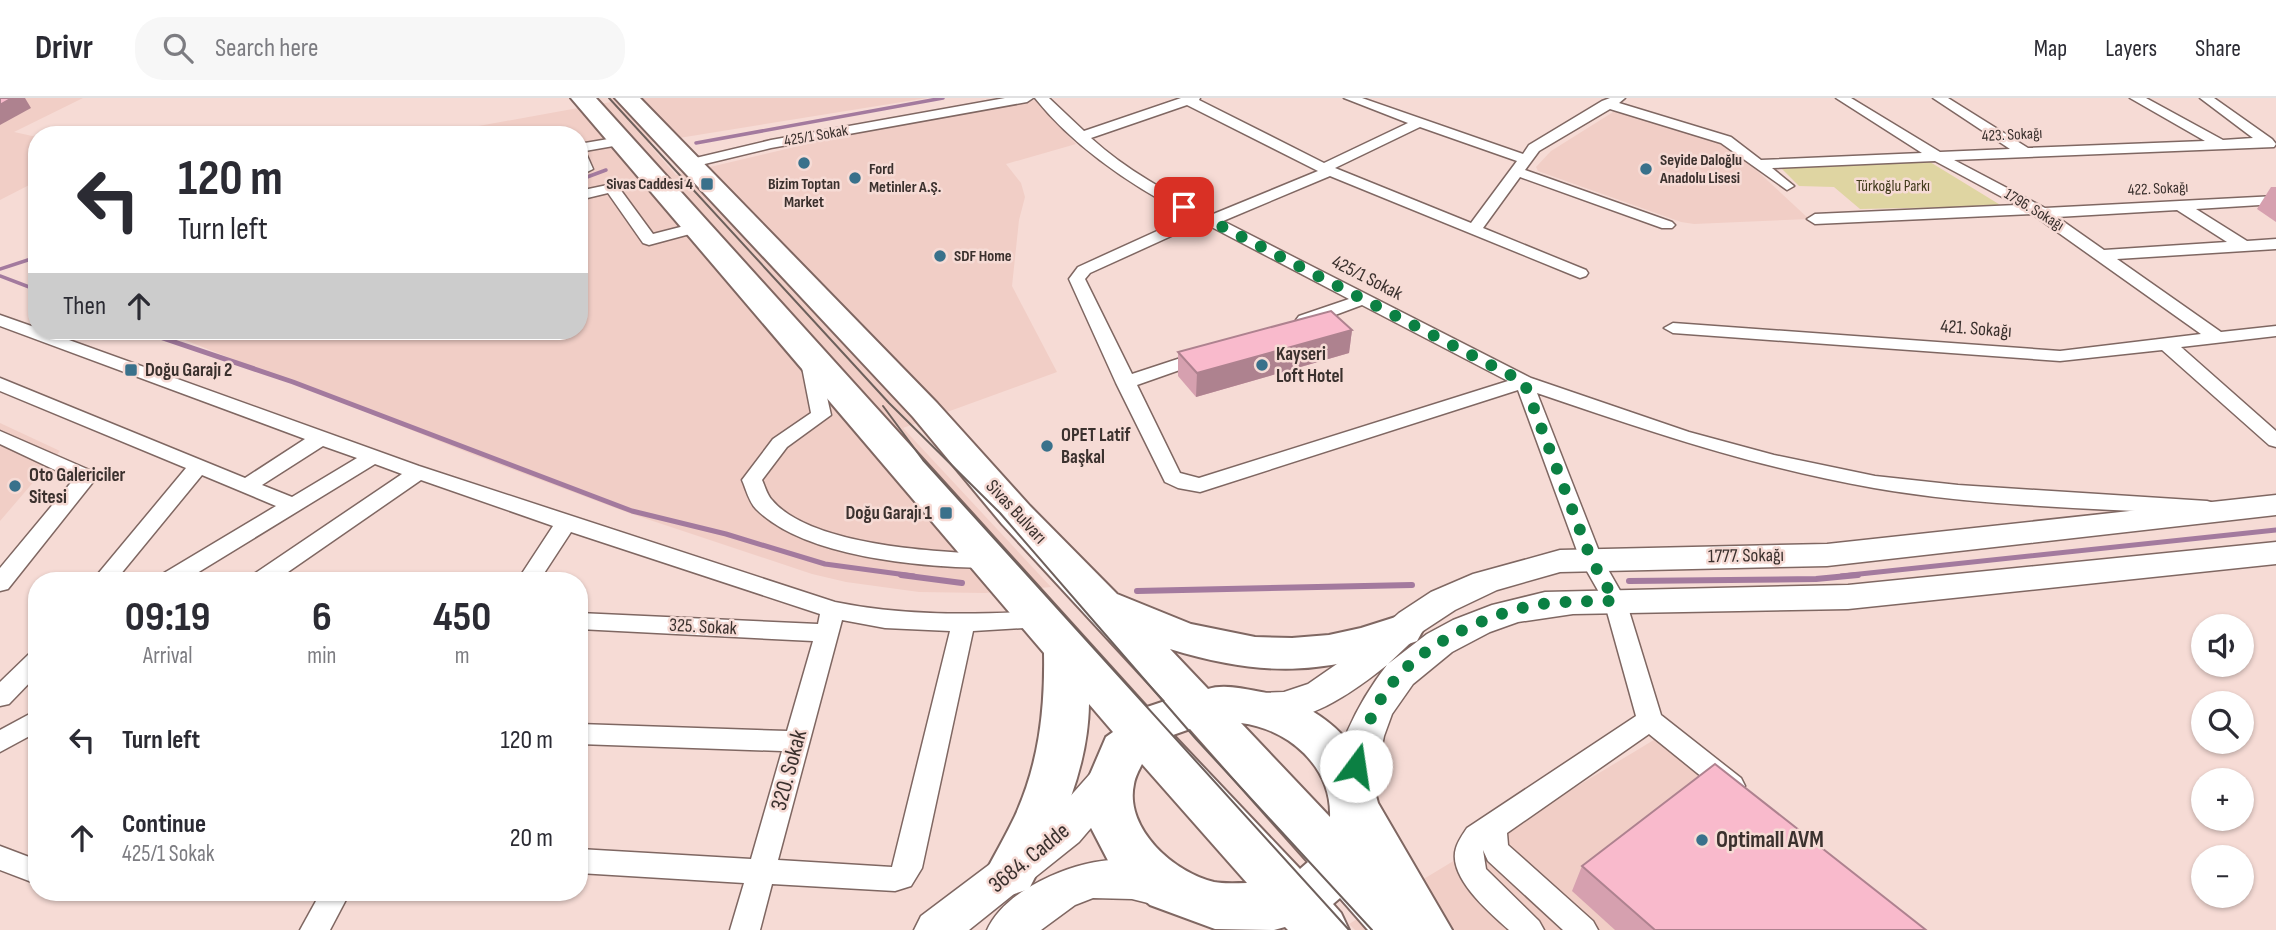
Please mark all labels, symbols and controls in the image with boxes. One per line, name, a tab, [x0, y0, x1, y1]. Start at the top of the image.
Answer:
search box	[135, 17, 625, 80]
text: Drivr	[35, 28, 93, 68]
icon: search	[159, 29, 197, 67]
text: Search here	[215, 33, 318, 64]
text: Map	[2034, 34, 2067, 63]
text: Layers	[2105, 34, 2157, 63]
text: Share	[2195, 34, 2241, 63]
street label: 425/1 Sokak	[783, 121, 849, 151]
street label: 423. Sokağı	[1981, 124, 2043, 146]
text: 120 m	[178, 150, 283, 209]
place label: Seyide Daloğlu Anadolu Lisesi	[1659, 151, 1742, 188]
icon: left	[63, 154, 154, 245]
marker: Bizim Toptan Market	[796, 155, 812, 171]
place label: Ford Metinler A.Ş.	[869, 160, 941, 197]
marker: Seyide Daloğlu Anadolu Lisesi	[1638, 161, 1654, 177]
marker: Ford Metinler A.Ş.	[847, 170, 863, 186]
place label: Sivas Caddesi 4	[606, 175, 694, 194]
place label: Bizim Toptan Market	[768, 175, 840, 212]
marker: Sivas Caddesi 4	[699, 176, 715, 192]
pin	[1154, 177, 1214, 237]
park label: Türkoğlu Parkı	[1856, 177, 1930, 196]
street label: 422. Sokağı	[2127, 178, 2189, 200]
street label: 1796. Sokağı	[2001, 185, 2067, 235]
icon: arrive	[1165, 188, 1203, 226]
text: Turn left	[178, 210, 268, 249]
place label: SDF Home	[954, 247, 1012, 266]
marker: SDF Home	[932, 248, 948, 264]
street label: 425/1 Sokak	[1328, 250, 1407, 306]
icon: ahead	[120, 287, 158, 325]
text: Then	[63, 291, 106, 322]
street label: 421. Sokağı	[1940, 315, 2012, 343]
place label: Kayseri Loft Hotel	[1276, 343, 1343, 388]
marker: Kayseri Loft Hotel	[1254, 357, 1270, 373]
place label: Doğu Garajı 2	[145, 359, 232, 382]
marker: Doğu Garajı 2	[123, 362, 139, 378]
place label: OPET Latif Başkal	[1061, 424, 1131, 469]
marker: OPET Latif Başkal	[1039, 438, 1055, 454]
place label: Oto Galericiler Sitesi	[29, 464, 126, 509]
street label: Sivas Bulvarı	[981, 475, 1051, 549]
marker: Oto Galericiler Sitesi	[7, 478, 23, 494]
place label: Doğu Garajı 1	[846, 502, 933, 525]
marker: Doğu Garajı 1	[938, 505, 954, 521]
street label: 1777. Sokağı	[1708, 544, 1784, 568]
text: 09:19	[125, 592, 211, 643]
text: 6	[312, 592, 332, 643]
text: 450	[433, 592, 491, 643]
street label: 325. Sokak	[669, 614, 738, 640]
map controls	[2191, 614, 2254, 908]
button: sound	[2191, 614, 2254, 677]
text: Arrival	[143, 642, 192, 670]
text: min	[307, 642, 336, 670]
text: m	[455, 642, 470, 670]
button: search	[2191, 691, 2254, 754]
icon: left	[63, 721, 101, 759]
text: Turn left	[122, 725, 200, 756]
text: 120 m	[500, 725, 553, 756]
street label: 320. Sokak	[765, 726, 813, 813]
position arrow	[1319, 729, 1393, 803]
button: +	[2191, 768, 2254, 831]
text: Continue	[122, 809, 206, 840]
street label: 3684. Cadde	[983, 817, 1075, 899]
icon: ahead	[63, 819, 101, 857]
text: 20 m	[510, 823, 553, 854]
place label: Optimall AVM	[1716, 826, 1824, 854]
marker: Optimall AVM	[1694, 832, 1710, 848]
text: 425/1 Sokak	[122, 840, 215, 868]
button: −	[2191, 845, 2254, 908]

